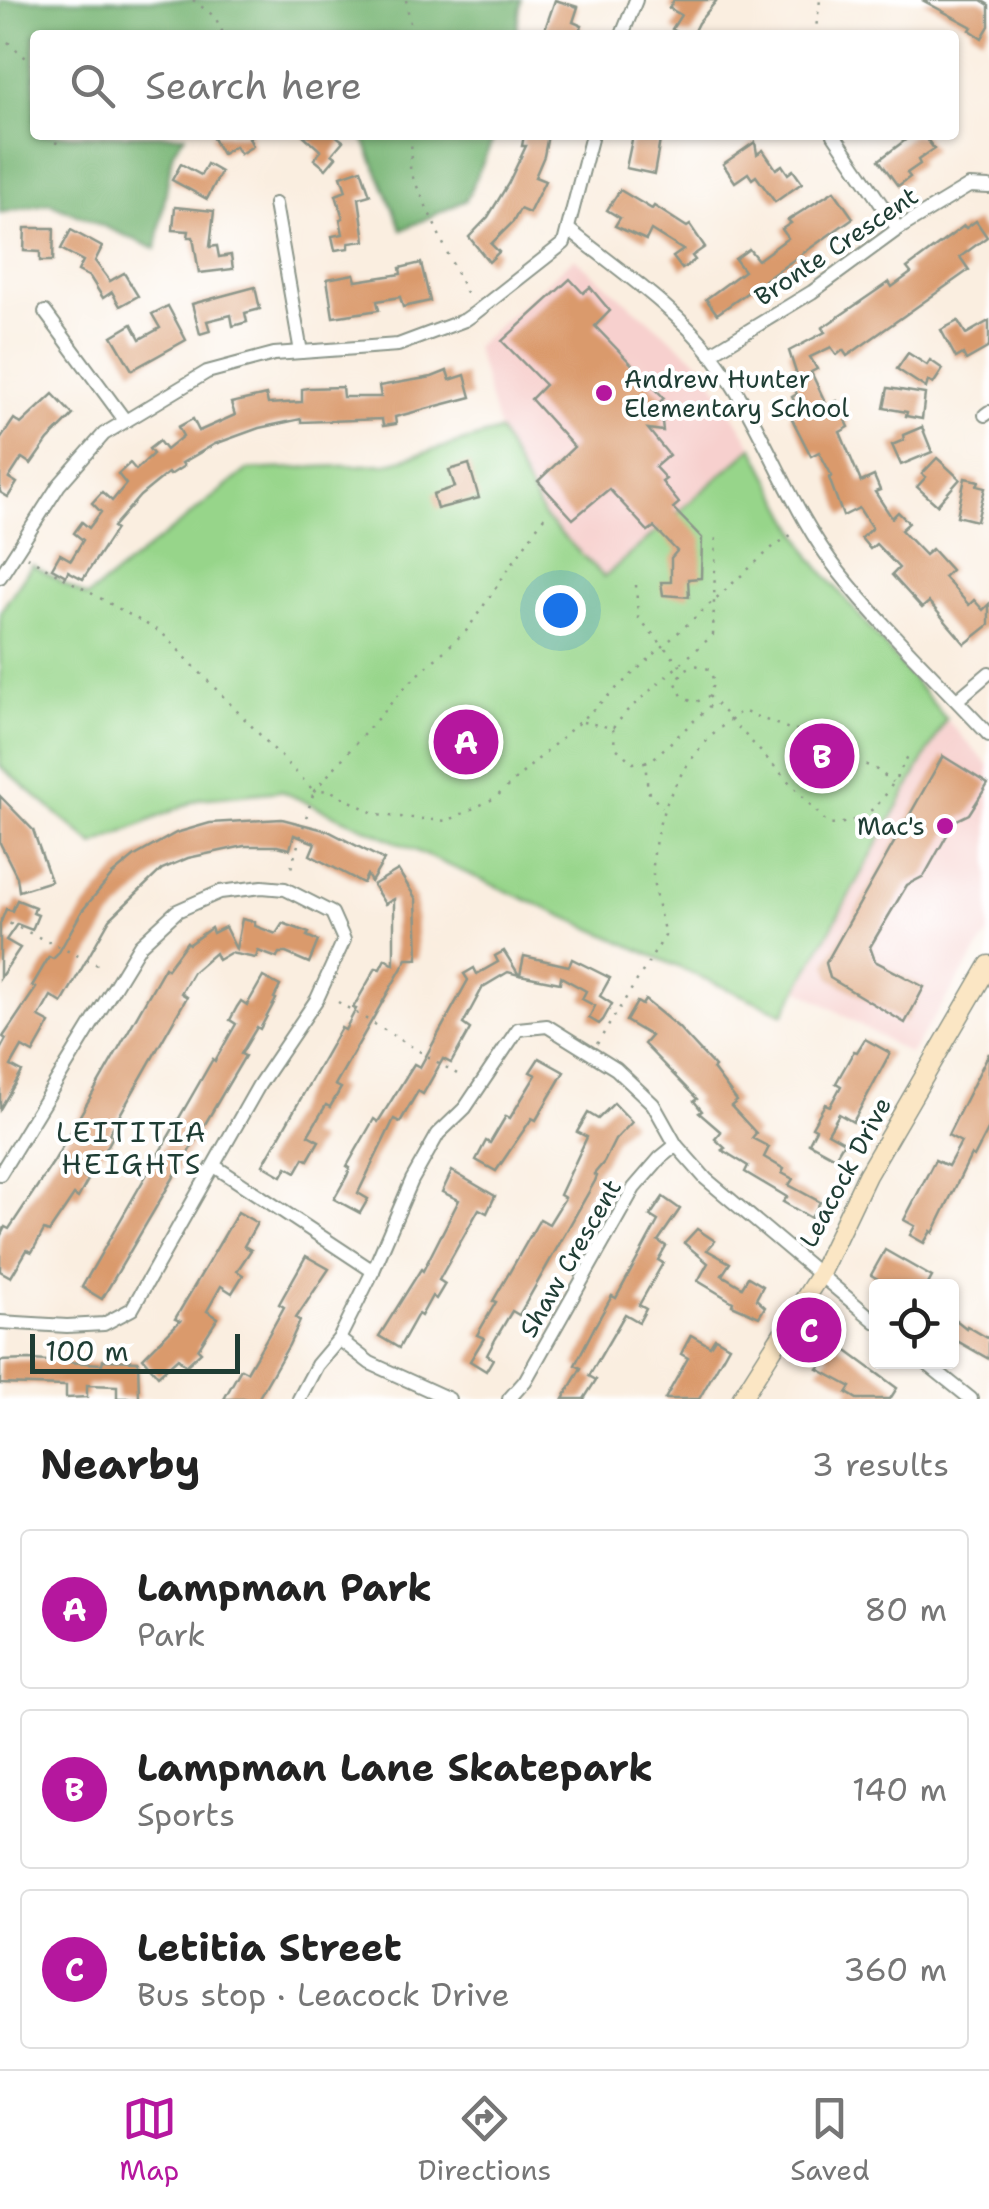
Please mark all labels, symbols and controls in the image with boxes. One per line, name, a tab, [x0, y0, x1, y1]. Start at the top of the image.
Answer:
search box	[30, 30, 959, 140]
icon: search	[65, 58, 120, 113]
text: Search here	[145, 60, 362, 111]
street label: Bronte Crescent	[747, 179, 925, 313]
place label: Andrew Hunter Elementary School	[624, 362, 850, 425]
marker: Andrew Hunter Elementary School	[593, 382, 615, 404]
your location	[535, 585, 586, 636]
pin: A	[434, 704, 498, 780]
pin: B	[790, 718, 854, 794]
place label: Mac's	[857, 809, 925, 843]
marker: Mac's	[934, 815, 956, 837]
street label: Leacock Drive	[791, 1091, 899, 1253]
district label: LEITITIA HEIGHTS	[56, 1113, 208, 1183]
street label: Shaw Crescent	[511, 1173, 629, 1343]
map controls	[869, 1279, 959, 1369]
button: locate	[869, 1279, 959, 1369]
pin: C	[776, 1292, 842, 1368]
scale bar	[30, 1329, 240, 1374]
text: 100 m	[45, 1332, 129, 1370]
text: Nearby	[40, 1436, 200, 1492]
text: 3 results	[812, 1443, 949, 1486]
text: Lampman Park	[137, 1562, 432, 1613]
text: A	[62, 1588, 87, 1631]
text: 80 m	[864, 1588, 947, 1631]
text: Park	[137, 1613, 206, 1656]
text: Lampman Lane Skatepark	[137, 1742, 653, 1793]
text: B	[65, 1768, 84, 1811]
text: 140 m	[852, 1768, 947, 1811]
text: Sports	[137, 1793, 235, 1836]
text: Letitia Street	[137, 1922, 402, 1973]
text: C	[65, 1948, 84, 1991]
text: 360 m	[843, 1948, 947, 1991]
text: Bus stop · Leacock Drive	[137, 1973, 510, 2016]
tab: Map	[119, 2091, 179, 2189]
tab: Directions	[418, 2091, 551, 2189]
tab: Saved	[790, 2091, 870, 2189]

